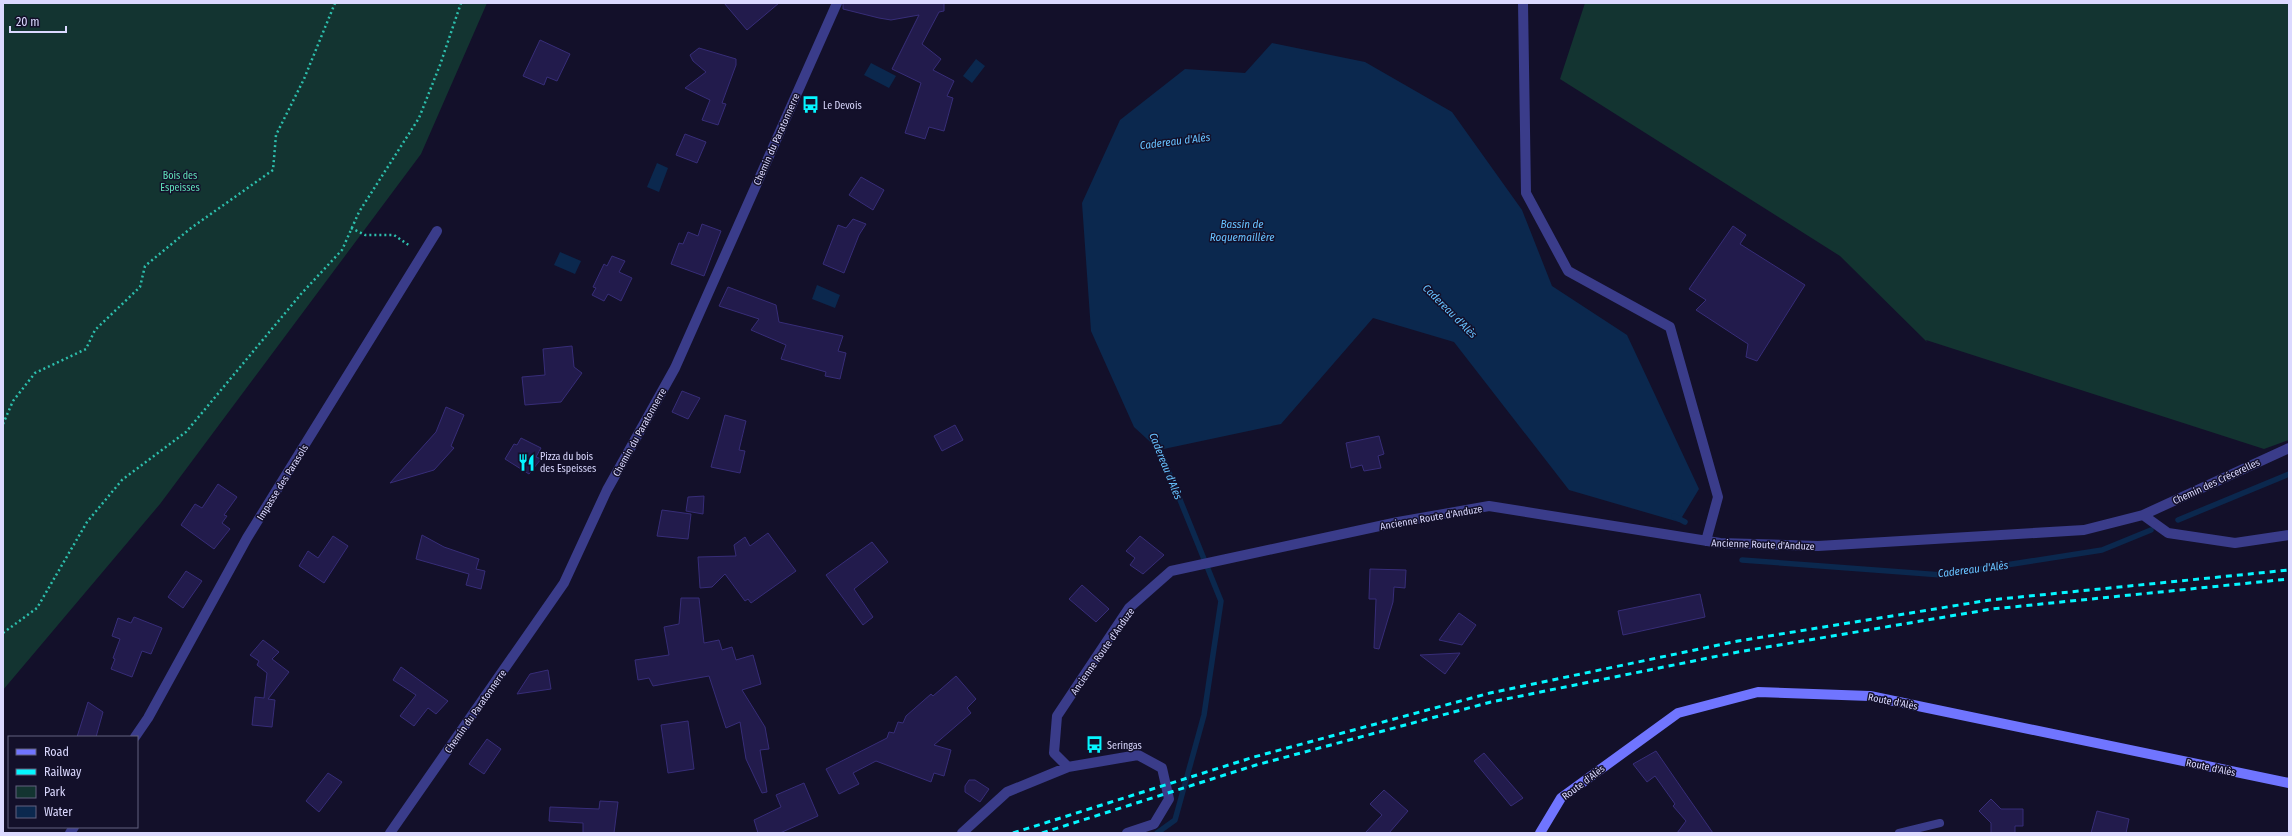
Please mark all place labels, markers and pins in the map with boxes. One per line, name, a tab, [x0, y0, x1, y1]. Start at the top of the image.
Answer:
bus stop icon: Le Devois	[800, 95, 820, 115]
place label: Le Devois	[823, 100, 862, 112]
place label: Pizza du bois des Espeisses	[540, 451, 596, 475]
restaurant icon: Pizza du bois des Espeisses	[517, 452, 537, 472]
bus stop icon: Seringas	[1084, 735, 1104, 755]
place label: Seringas	[1107, 740, 1142, 752]

